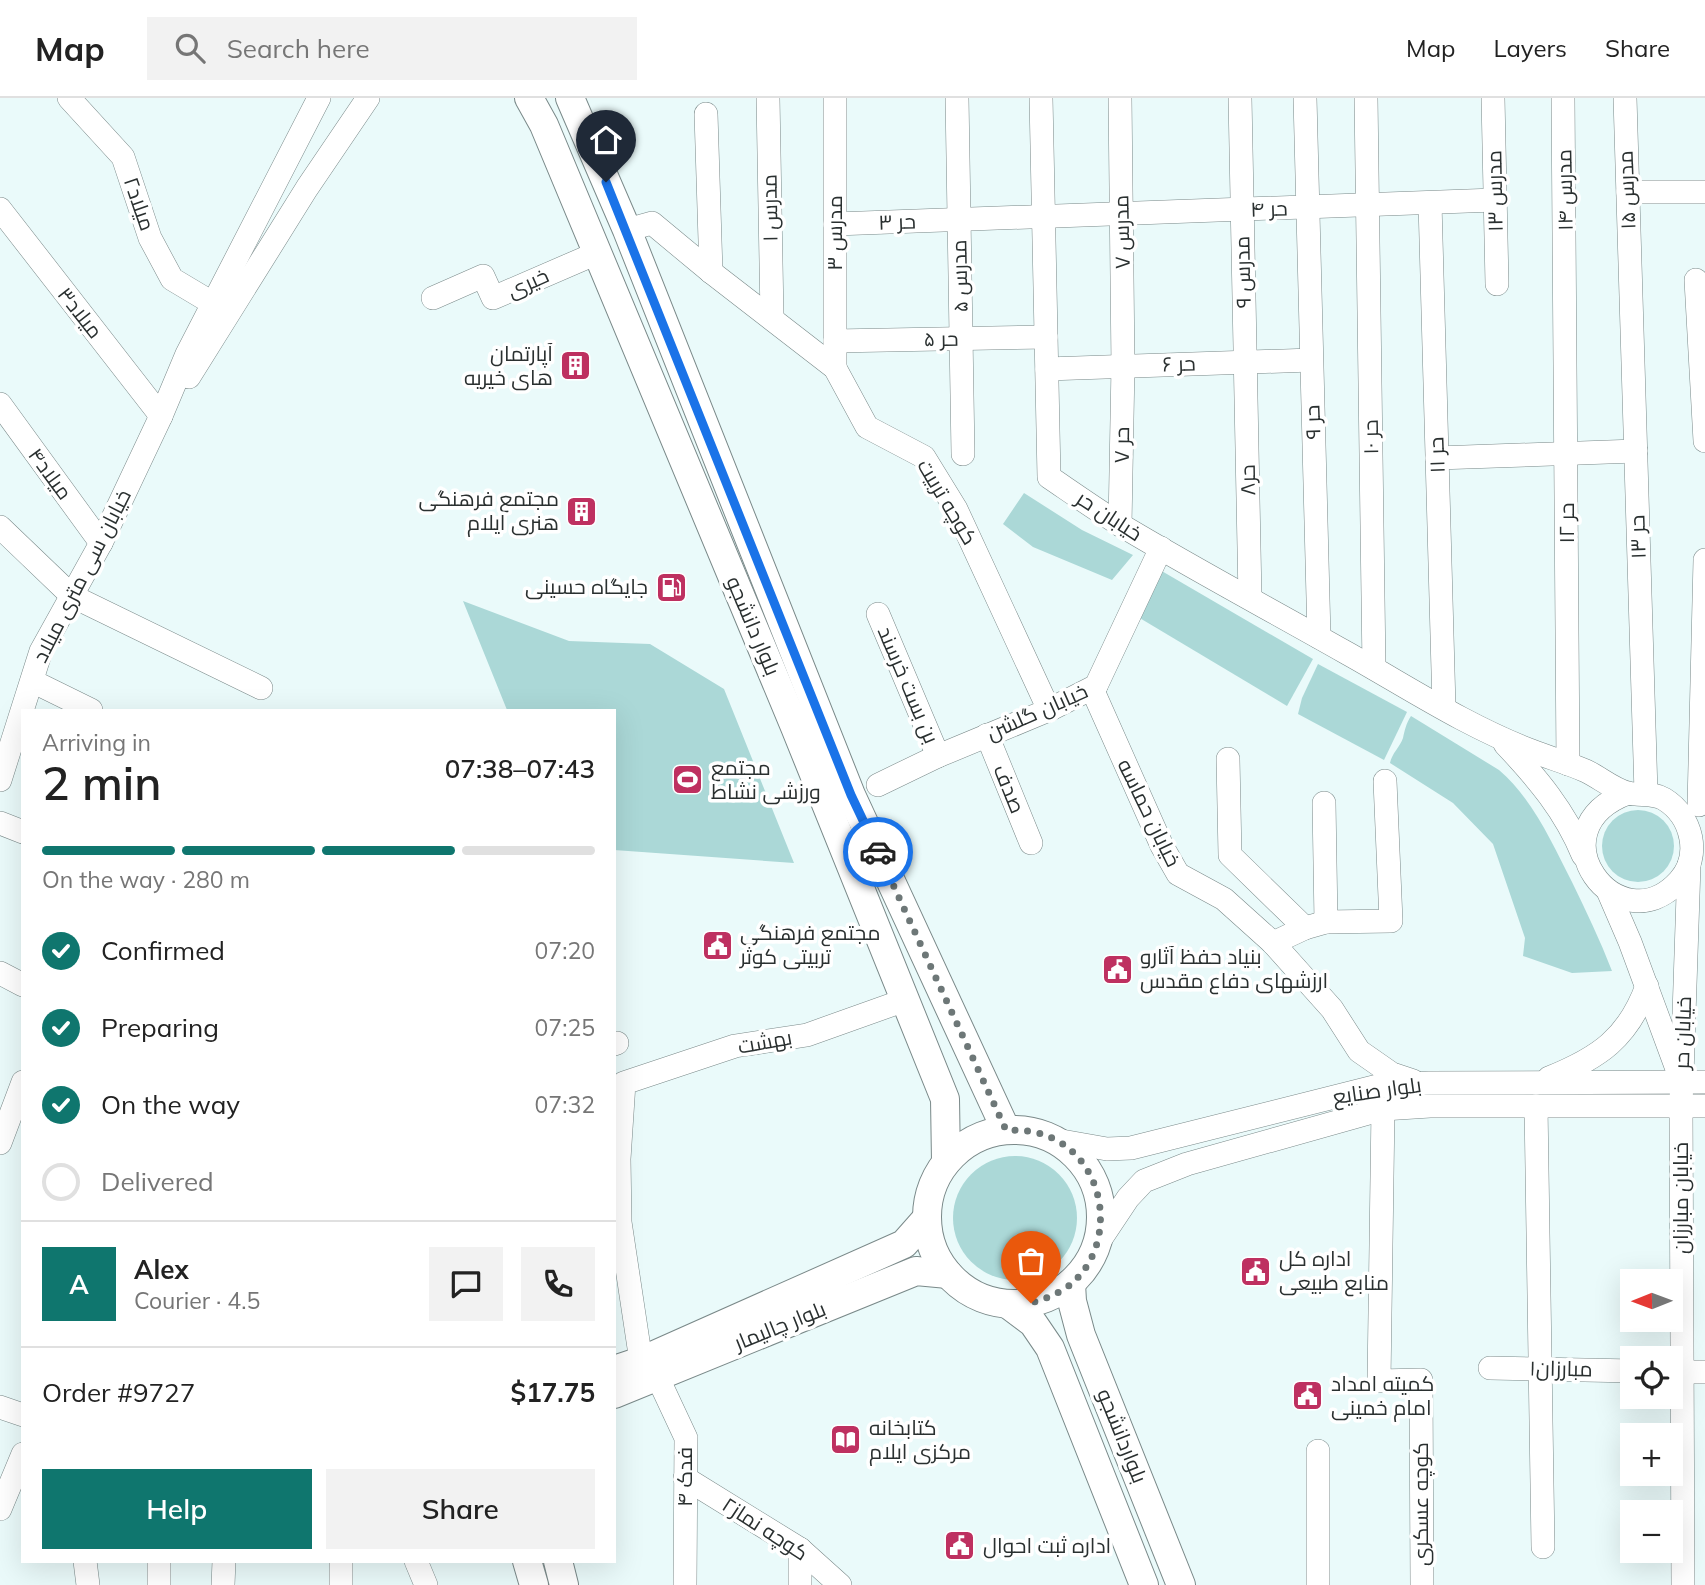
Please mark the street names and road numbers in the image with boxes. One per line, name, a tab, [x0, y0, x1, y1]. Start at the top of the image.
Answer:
street label: مدرس ۱۴	[1550, 149, 1579, 231]
street label: مدرس ۱۳	[1480, 150, 1509, 232]
street label: مدرس ۱۵	[1612, 150, 1641, 230]
street label: میلاد۲	[119, 173, 161, 234]
street label: مدرس ۱	[755, 174, 784, 242]
street label: حر ۴	[1250, 194, 1288, 222]
street label: مدرس ۳	[821, 195, 848, 271]
street label: مدرس ۷	[1107, 195, 1136, 269]
street label: حر ۳	[878, 207, 916, 235]
street label: مدرس ۹	[1228, 236, 1257, 308]
street label: مدرس ۵	[945, 239, 974, 313]
street label: خیری	[503, 261, 553, 304]
street label: میلاد۳	[53, 281, 109, 343]
street label: حر ۵	[923, 325, 959, 351]
street label: حر ۶	[1162, 349, 1196, 377]
street label: حر ۹	[1298, 404, 1326, 440]
street label: حر ۱۰	[1357, 419, 1383, 455]
street label: حر ۷	[1108, 426, 1134, 463]
street label: حر ۱۱	[1422, 436, 1450, 474]
street label: میلاد۴	[23, 442, 78, 504]
street label: کوچه تربیت	[910, 454, 984, 550]
street label: حر۸	[1234, 464, 1260, 496]
street label: خیابان حر	[1070, 484, 1147, 547]
street label: خیابان سی متری میلاد	[26, 485, 137, 667]
street label: حر ۱۲	[1553, 503, 1579, 544]
street label: ۱۳ حر	[1623, 515, 1651, 560]
street label: بلوار دانشجو	[721, 572, 786, 679]
street label: بن بست خرسند	[872, 622, 945, 748]
street label: خیابان گلشن	[982, 677, 1092, 746]
street label: خیابان حماسه	[1112, 754, 1187, 871]
street label: صدف	[988, 761, 1031, 817]
street label: خیابان حر	[1668, 996, 1697, 1071]
street label: بهشت	[736, 1023, 794, 1060]
street label: بلوار صنایع	[1331, 1071, 1423, 1111]
street label: خیابان مبارزان	[1667, 1142, 1694, 1254]
street label: بلوار چالیمار	[729, 1295, 830, 1357]
street label: مبارزان۱	[1529, 1354, 1593, 1383]
street label: بلواردانشجو	[1092, 1385, 1154, 1487]
street label: کوچه عسکری	[1407, 1442, 1435, 1566]
street label: فدک ۴	[671, 1447, 697, 1507]
street label: کوچه نماز۲	[717, 1491, 813, 1567]

